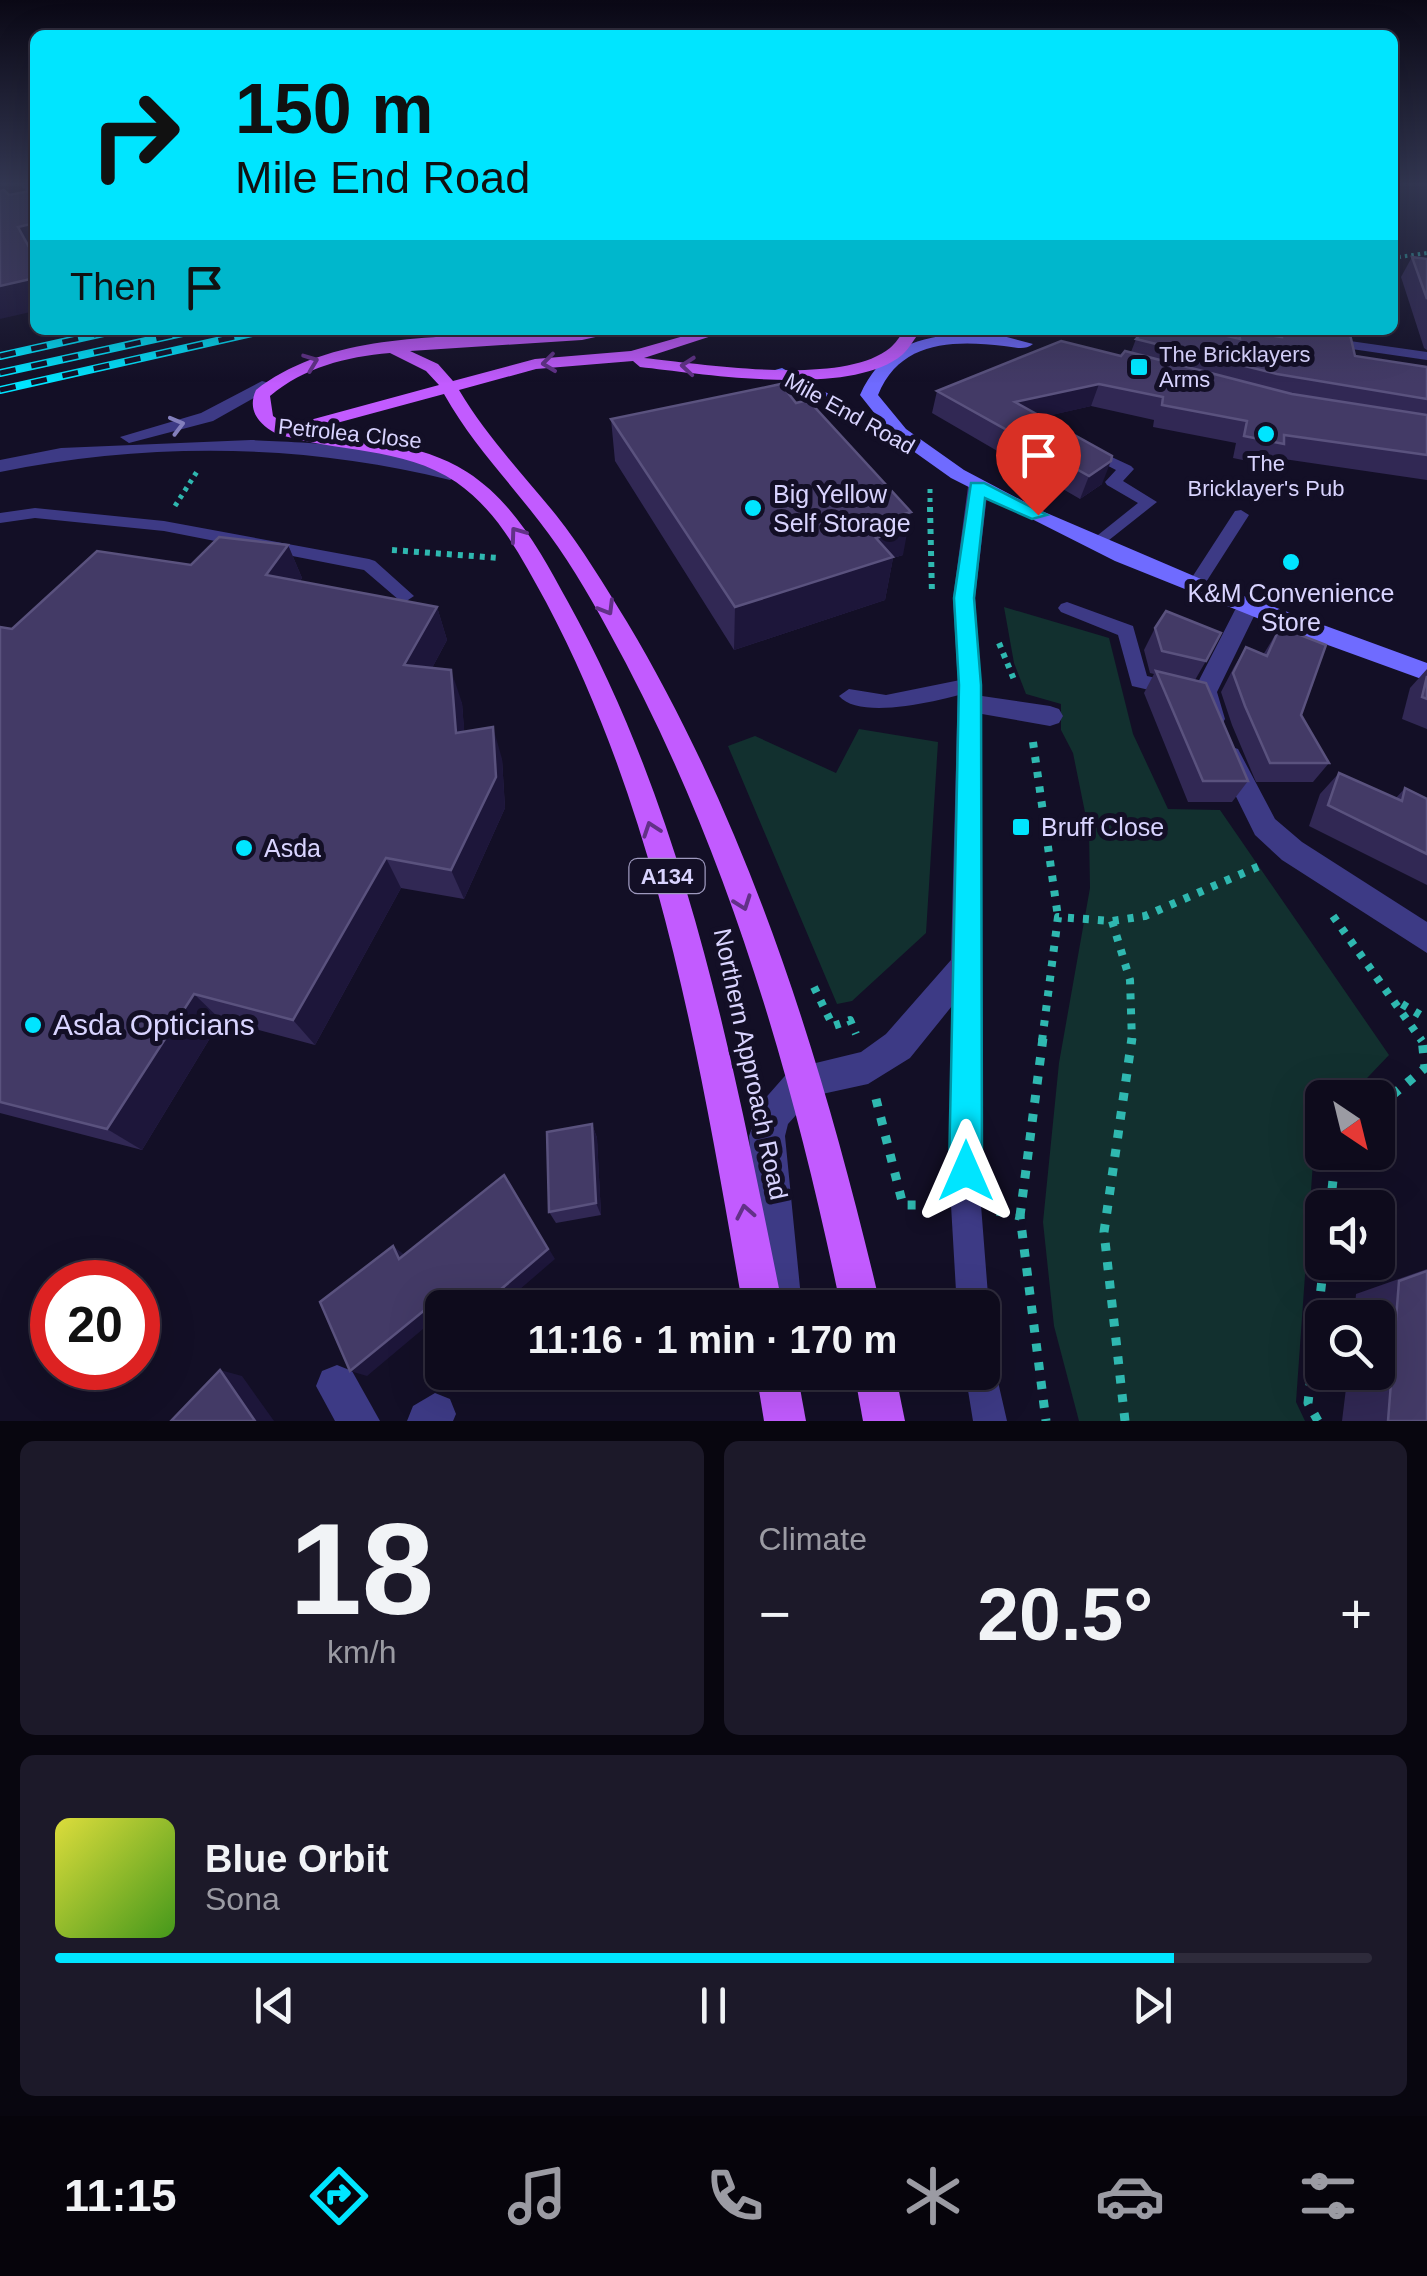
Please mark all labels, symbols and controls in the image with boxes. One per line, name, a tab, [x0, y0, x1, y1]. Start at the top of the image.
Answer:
icon: right	[70, 70, 200, 200]
text: 150 m	[235, 70, 433, 148]
text: Mile End Road	[235, 152, 530, 203]
icon: arrive	[177, 260, 232, 315]
text: Then	[70, 266, 157, 308]
place label: The Bricklayers Arms	[1159, 342, 1311, 392]
one-way arrow	[541, 352, 557, 373]
one-way arrow	[302, 354, 319, 374]
one-way arrow	[680, 356, 696, 378]
marker: The Bricklayers Arms	[1128, 356, 1150, 378]
street label: Mile End Road	[781, 368, 919, 459]
pin	[996, 413, 1081, 516]
street label: Petrolea Close	[277, 414, 423, 453]
one-way arrow	[167, 416, 185, 437]
marker: The Bricklayer's Pub	[1255, 423, 1277, 445]
icon: arrive	[1011, 428, 1066, 483]
place label: The Bricklayer's Pub	[1187, 451, 1345, 501]
place label: Big Yellow Self Storage	[773, 480, 911, 537]
marker: Big Yellow Self Storage	[742, 497, 764, 519]
one-way arrow	[511, 526, 529, 545]
marker: K&M Convenience Store	[1280, 551, 1302, 573]
place label: K&M Convenience Store	[1187, 579, 1395, 636]
one-way arrow	[595, 597, 614, 615]
place label: Bruff Close	[1041, 813, 1164, 841]
marker: Bruff Close	[1010, 816, 1032, 838]
one-way arrow	[643, 821, 663, 838]
place label: Asda	[264, 834, 321, 862]
marker: Asda	[233, 837, 255, 859]
road number: A134	[630, 859, 704, 893]
one-way arrow	[731, 893, 752, 910]
street label: Northern Approach Road	[709, 926, 793, 1202]
place label: Asda Opticians	[53, 1008, 255, 1041]
marker: Asda Opticians	[22, 1014, 44, 1036]
north arrow	[1305, 1080, 1395, 1170]
map controls	[1305, 1080, 1395, 1390]
position arrow	[914, 1119, 1018, 1223]
button: sound	[1305, 1190, 1395, 1280]
one-way arrow	[735, 1204, 756, 1220]
speed limit sign: 20	[30, 1260, 160, 1390]
button: search	[1305, 1300, 1395, 1390]
text: 11:16 · 1 min · 170 m	[528, 1319, 897, 1361]
text: 18	[289, 1496, 434, 1642]
text: Climate	[759, 1521, 867, 1557]
text: 20.5°	[977, 1572, 1153, 1656]
text: −	[759, 1583, 791, 1645]
text: +	[1340, 1583, 1372, 1645]
text: km/h	[327, 1634, 396, 1670]
text: Blue Orbit	[205, 1838, 389, 1880]
text: Sona	[205, 1881, 280, 1917]
icon: previous	[247, 1978, 302, 2033]
icon: pause	[686, 1978, 741, 2033]
icon: next	[1125, 1978, 1180, 2033]
icon: directions	[304, 2161, 374, 2231]
icon: music	[502, 2161, 572, 2231]
icon: phone	[700, 2161, 770, 2231]
icon: climate	[898, 2161, 968, 2231]
icon: car	[1095, 2161, 1165, 2231]
icon: filters	[1293, 2161, 1363, 2231]
text: 11:15	[64, 2170, 177, 2221]

